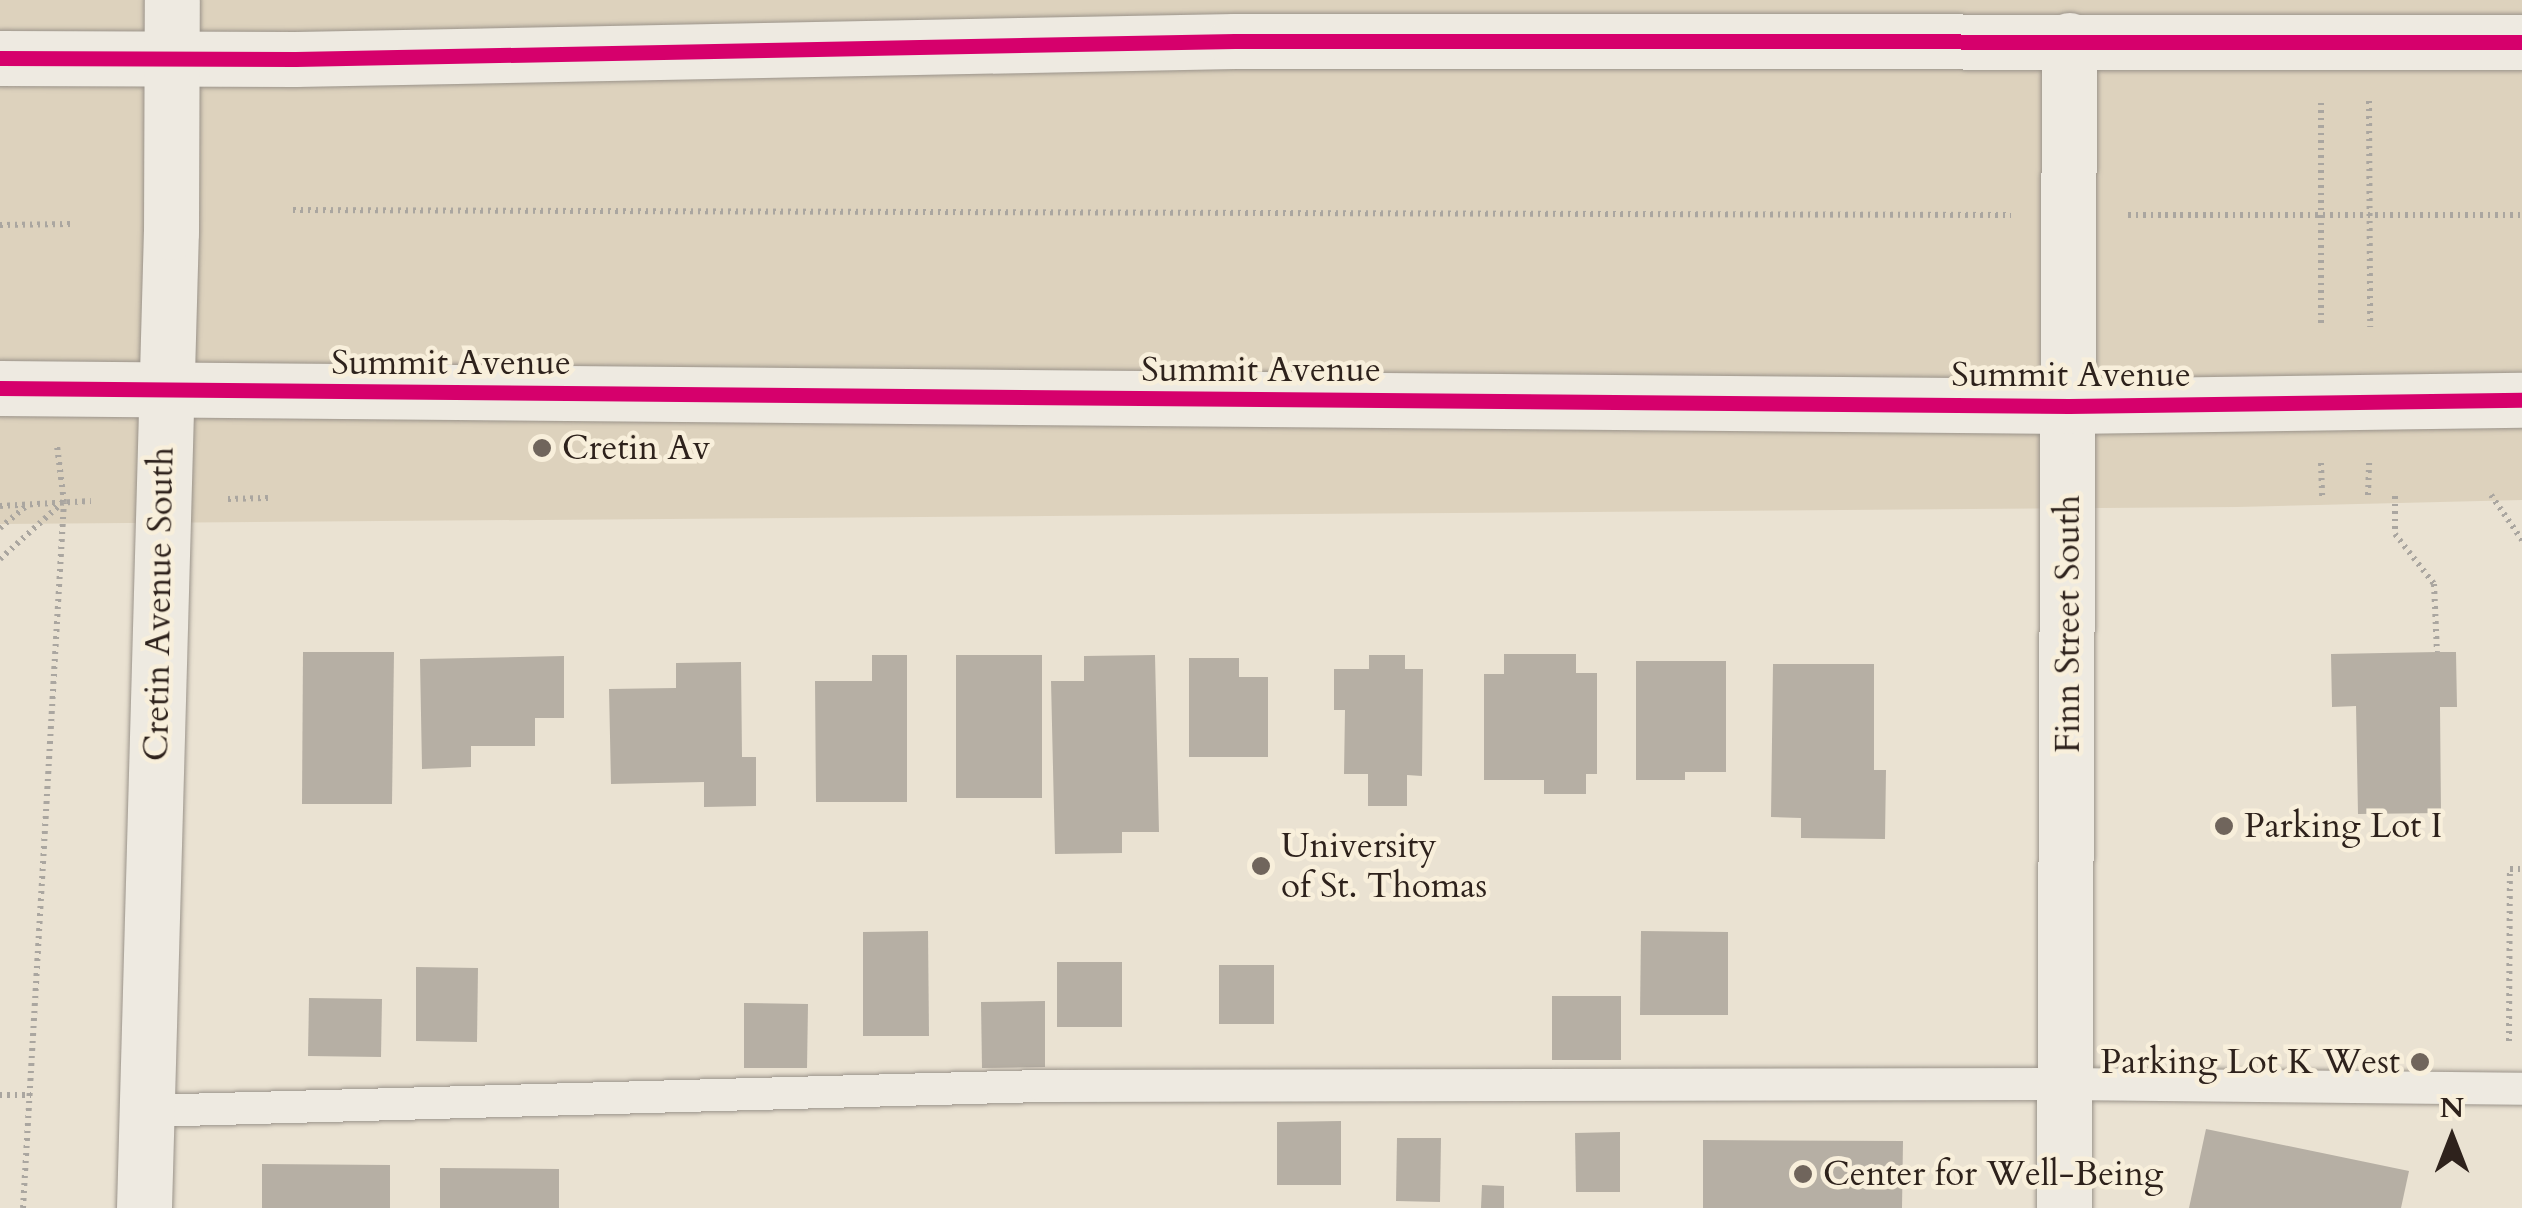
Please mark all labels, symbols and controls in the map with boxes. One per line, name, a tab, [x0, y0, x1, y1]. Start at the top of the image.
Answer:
street label: Summit Avenue	[331, 342, 571, 384]
street label: Summit Avenue	[1141, 349, 1381, 391]
street label: Summit Avenue	[1951, 354, 2191, 396]
place label: Cretin Av	[562, 427, 710, 469]
marker: Cretin Av	[531, 437, 553, 459]
street label: Cretin Avenue South	[135, 446, 183, 762]
street label: Finn Street South	[2047, 495, 2089, 753]
place label: Parking Lot I	[2244, 805, 2443, 847]
marker: Parking Lot I	[2213, 815, 2235, 837]
place label: University of St. Thomas	[1281, 825, 1487, 907]
marker: University of St. Thomas	[1250, 855, 1272, 877]
place label: Parking Lot K West	[2101, 1041, 2400, 1083]
marker: Parking Lot K West	[2409, 1051, 2431, 1073]
north arrow	[2402, 1088, 2502, 1188]
text: N	[2440, 1089, 2464, 1127]
place label: Center for Well-Being	[1823, 1153, 2163, 1195]
marker: Center for Well-Being	[1792, 1163, 1814, 1185]

